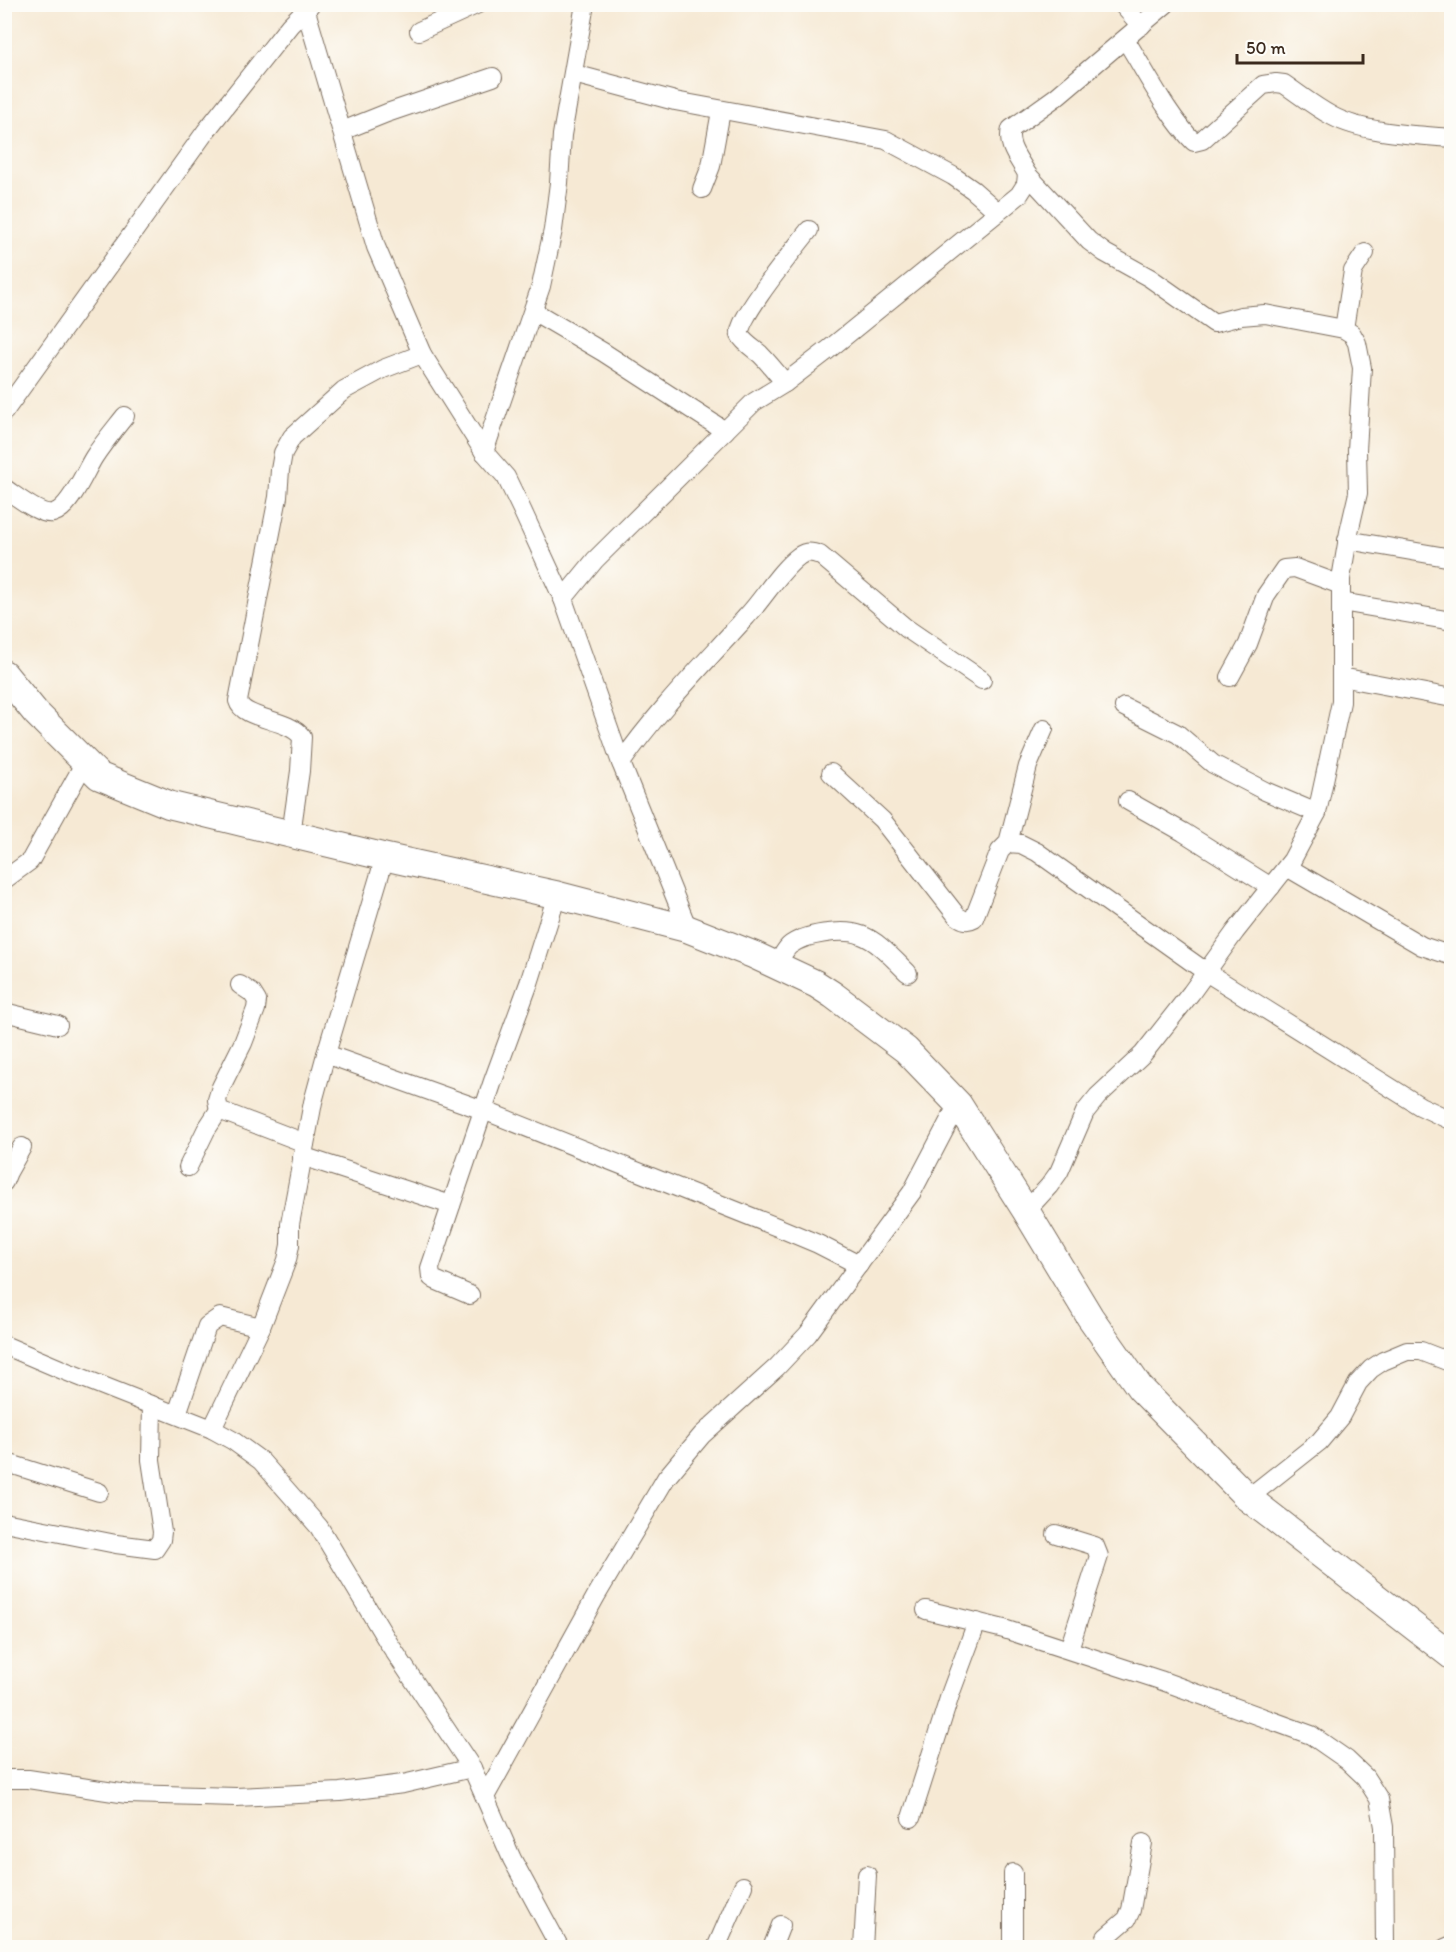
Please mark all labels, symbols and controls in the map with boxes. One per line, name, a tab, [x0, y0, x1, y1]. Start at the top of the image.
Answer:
scale bar	[1237, 27, 1363, 65]
text: 50 m	[1246, 37, 1286, 59]

